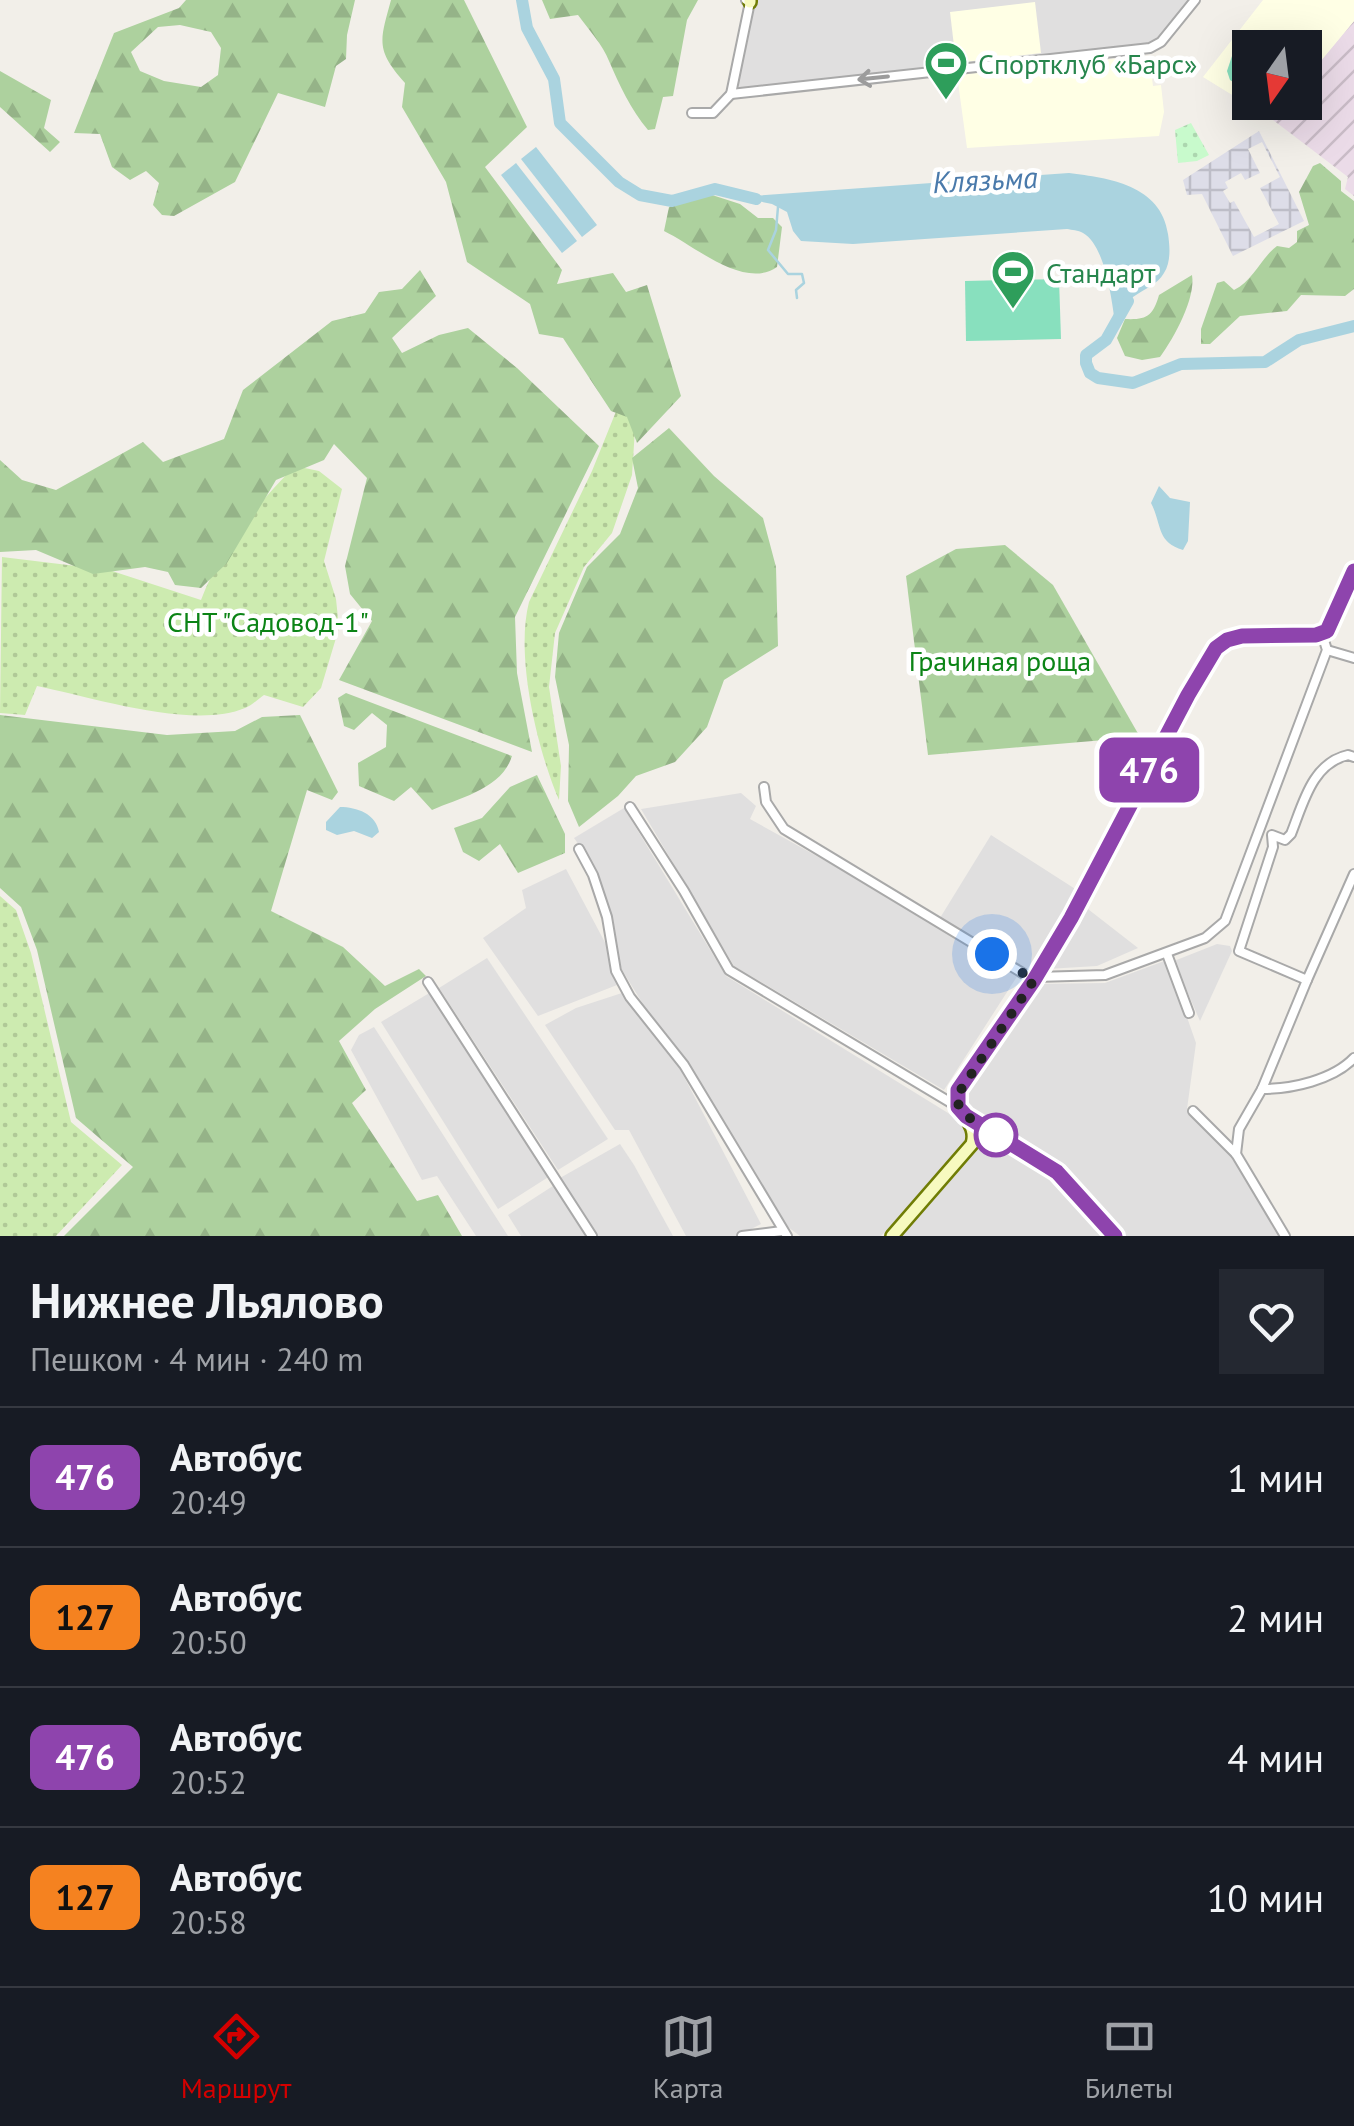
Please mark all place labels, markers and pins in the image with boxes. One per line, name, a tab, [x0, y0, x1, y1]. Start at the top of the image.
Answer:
sports icon: Спортклуб «Барс»	[923, 40, 969, 101]
place label: Спортклуб «Барс»	[978, 45, 1198, 82]
sports icon: Стандарт	[990, 249, 1036, 310]
place label: Стандарт	[1046, 254, 1156, 291]
unlabelled marker	[975, 1114, 1017, 1156]

